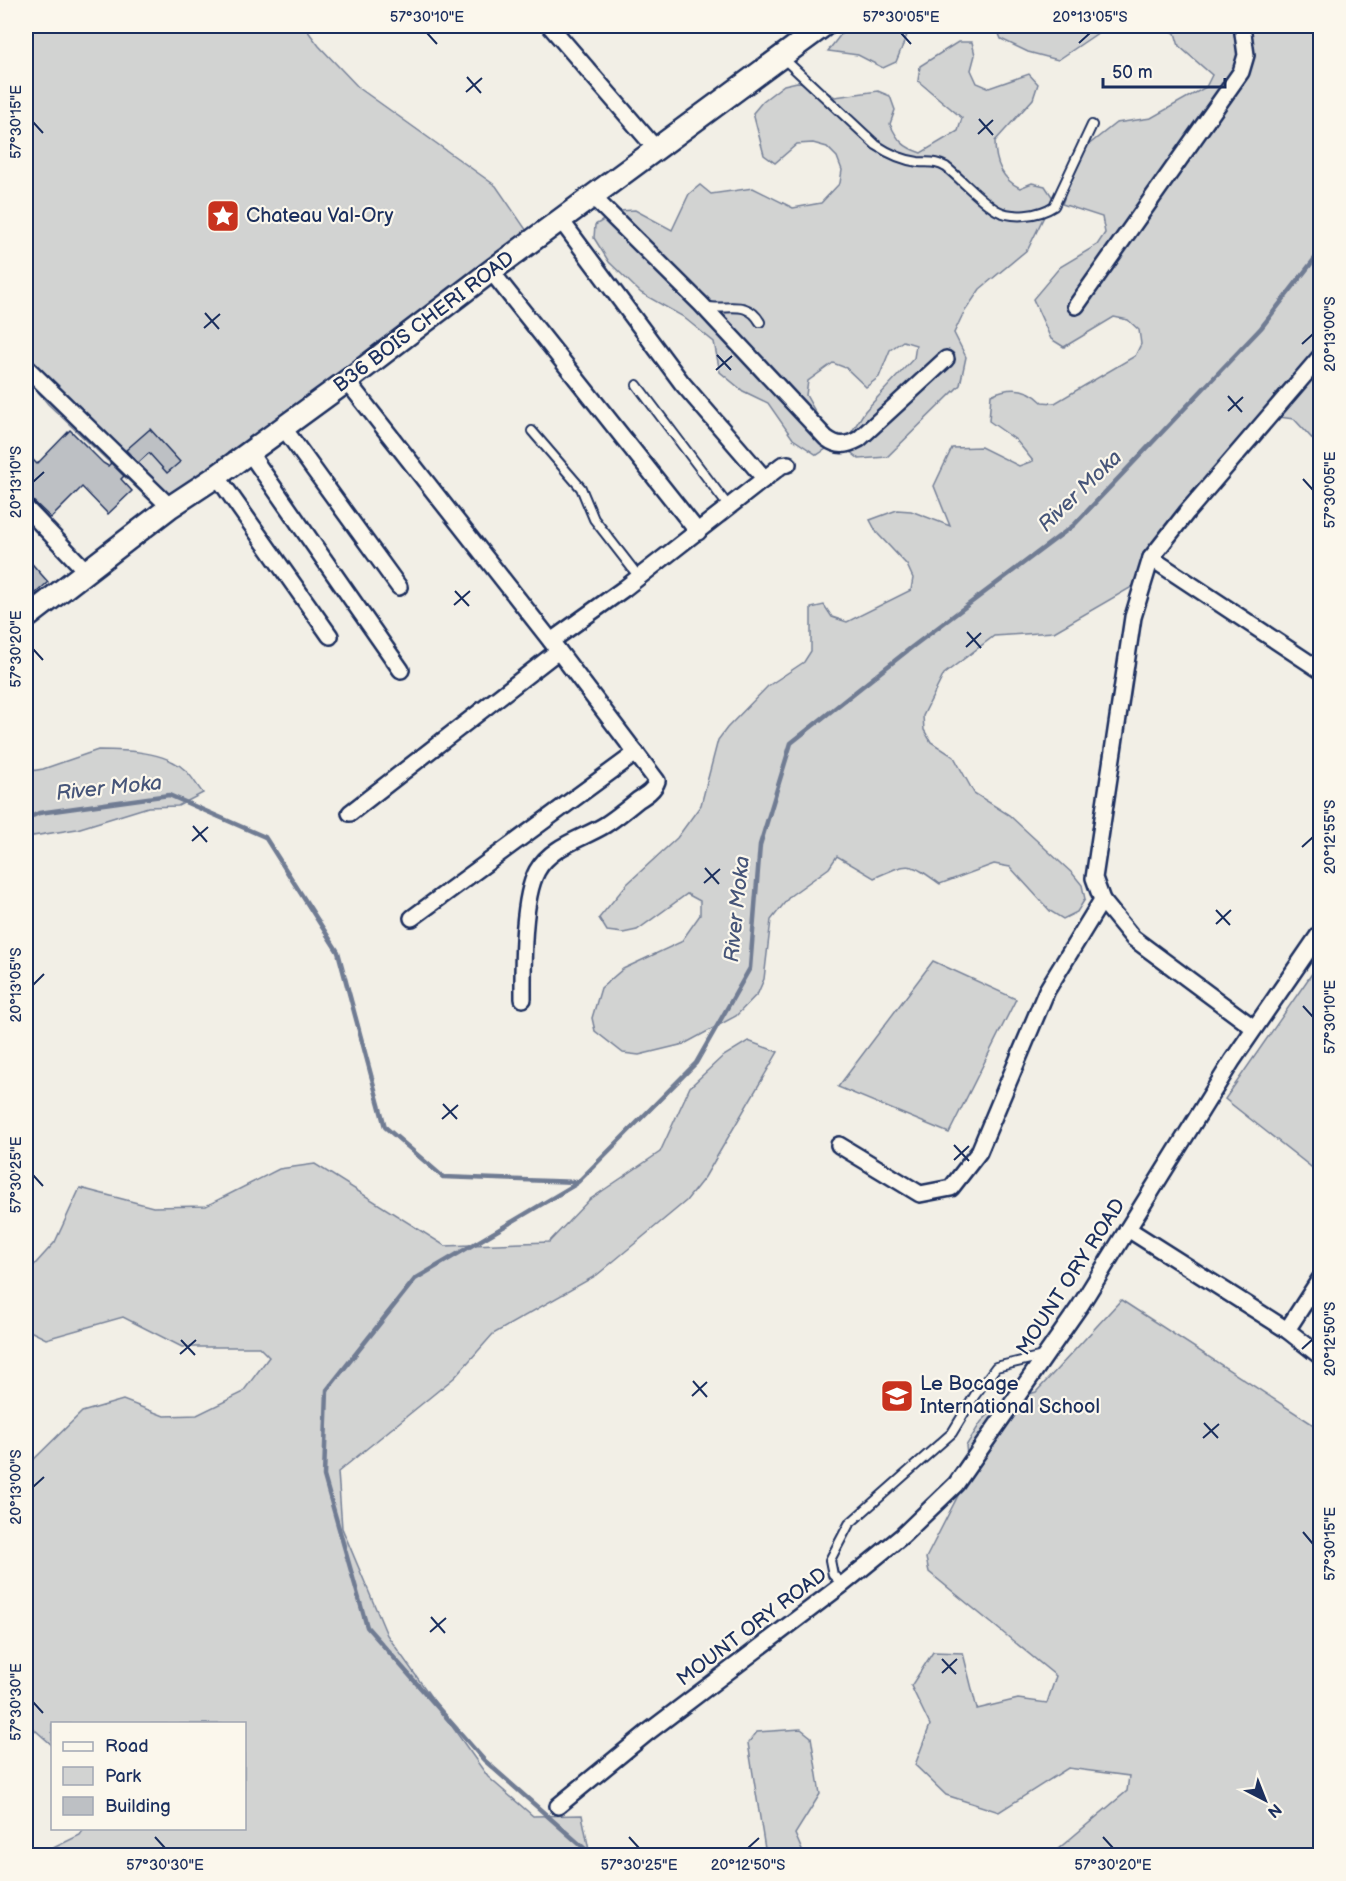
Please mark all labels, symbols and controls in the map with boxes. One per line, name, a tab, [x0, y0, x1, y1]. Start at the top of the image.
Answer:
text: 57°30'10"E	[390, 8, 464, 27]
text: 57°30'05"E	[862, 8, 940, 27]
text: 20°13'05"S	[1052, 8, 1128, 27]
scale bar	[1103, 51, 1224, 89]
text: 50 m	[1112, 62, 1153, 83]
text: 57°30'15"E	[7, 85, 26, 159]
place icon: Chateau Val-Ory	[205, 198, 241, 234]
place label: Chateau Val-Ory	[246, 204, 394, 228]
street label: B36 BOIS CHERI ROAD	[329, 246, 519, 398]
text: 20°13'00"S	[1321, 296, 1340, 372]
water label: River Moka	[1033, 445, 1127, 537]
text: 20°13'10"S	[7, 446, 26, 518]
text: 57°30'05"E	[1321, 451, 1340, 529]
text: 57°30'20"E	[7, 610, 26, 688]
water label: River Moka	[55, 770, 163, 806]
text: 20°12'55"S	[1321, 800, 1340, 874]
water label: River Moka	[719, 855, 755, 963]
text: 20°13'05"S	[7, 947, 26, 1023]
text: 57°30'10"E	[1321, 980, 1340, 1054]
text: 57°30'25"E	[7, 1136, 26, 1214]
street label: MOUNT ORY ROAD	[1011, 1194, 1131, 1360]
text: 20°12'50"S	[1321, 1302, 1340, 1376]
place label: Le Bocage International School	[920, 1372, 1100, 1419]
school or university icon: Le Bocage International School	[879, 1378, 915, 1414]
text: 20°13'00"S	[7, 1449, 26, 1525]
text: 57°30'15"E	[1321, 1507, 1340, 1581]
street label: MOUNT ORY ROAD	[672, 1563, 832, 1691]
text: 57°30'30"E	[7, 1663, 26, 1741]
legend	[51, 1722, 246, 1830]
text: Road	[105, 1736, 149, 1757]
text: Park	[105, 1766, 141, 1787]
north arrow	[1235, 1770, 1295, 1830]
text: Building	[105, 1796, 171, 1817]
text: N	[1263, 1799, 1285, 1821]
text: 57°30'30"E	[126, 1856, 204, 1875]
text: 57°30'25"E	[600, 1856, 678, 1875]
text: 20°12'50"S	[711, 1856, 785, 1875]
text: 57°30'20"E	[1074, 1856, 1152, 1875]

